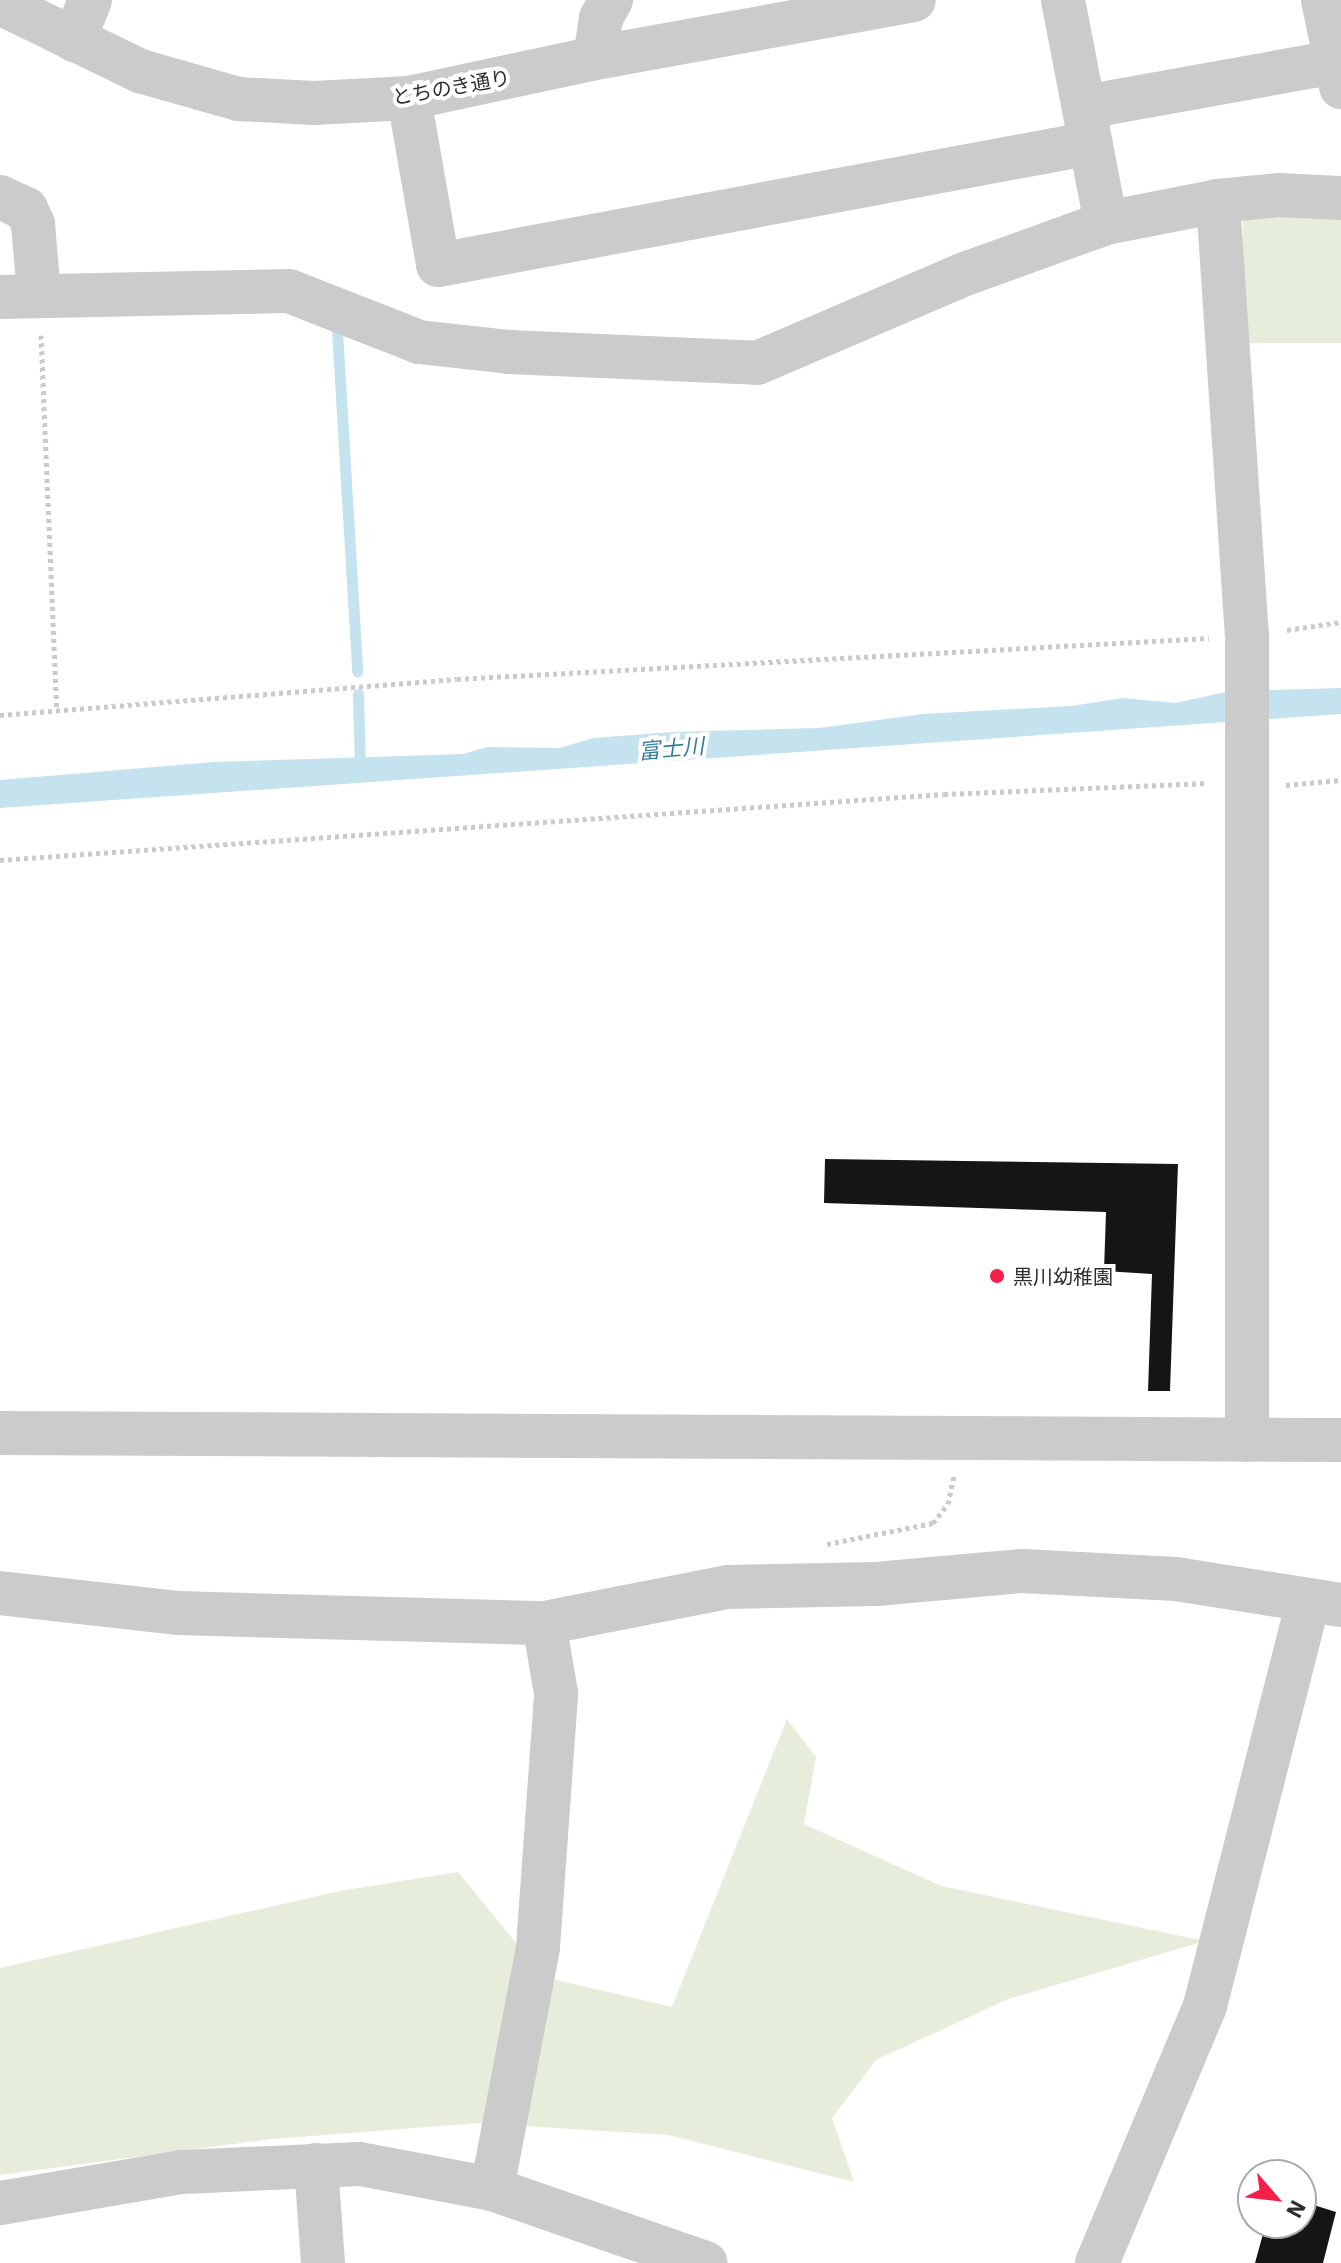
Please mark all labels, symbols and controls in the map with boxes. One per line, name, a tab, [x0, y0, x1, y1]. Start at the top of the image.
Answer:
street label: とちのき通り	[390, 65, 512, 109]
water label: 富士川	[637, 732, 705, 764]
place label: 黒川幼稚園	[1013, 1264, 1113, 1288]
marker: 黒川幼稚園	[988, 1267, 1006, 1285]
north arrow	[1237, 2159, 1317, 2239]
text: N	[1280, 2196, 1313, 2223]

